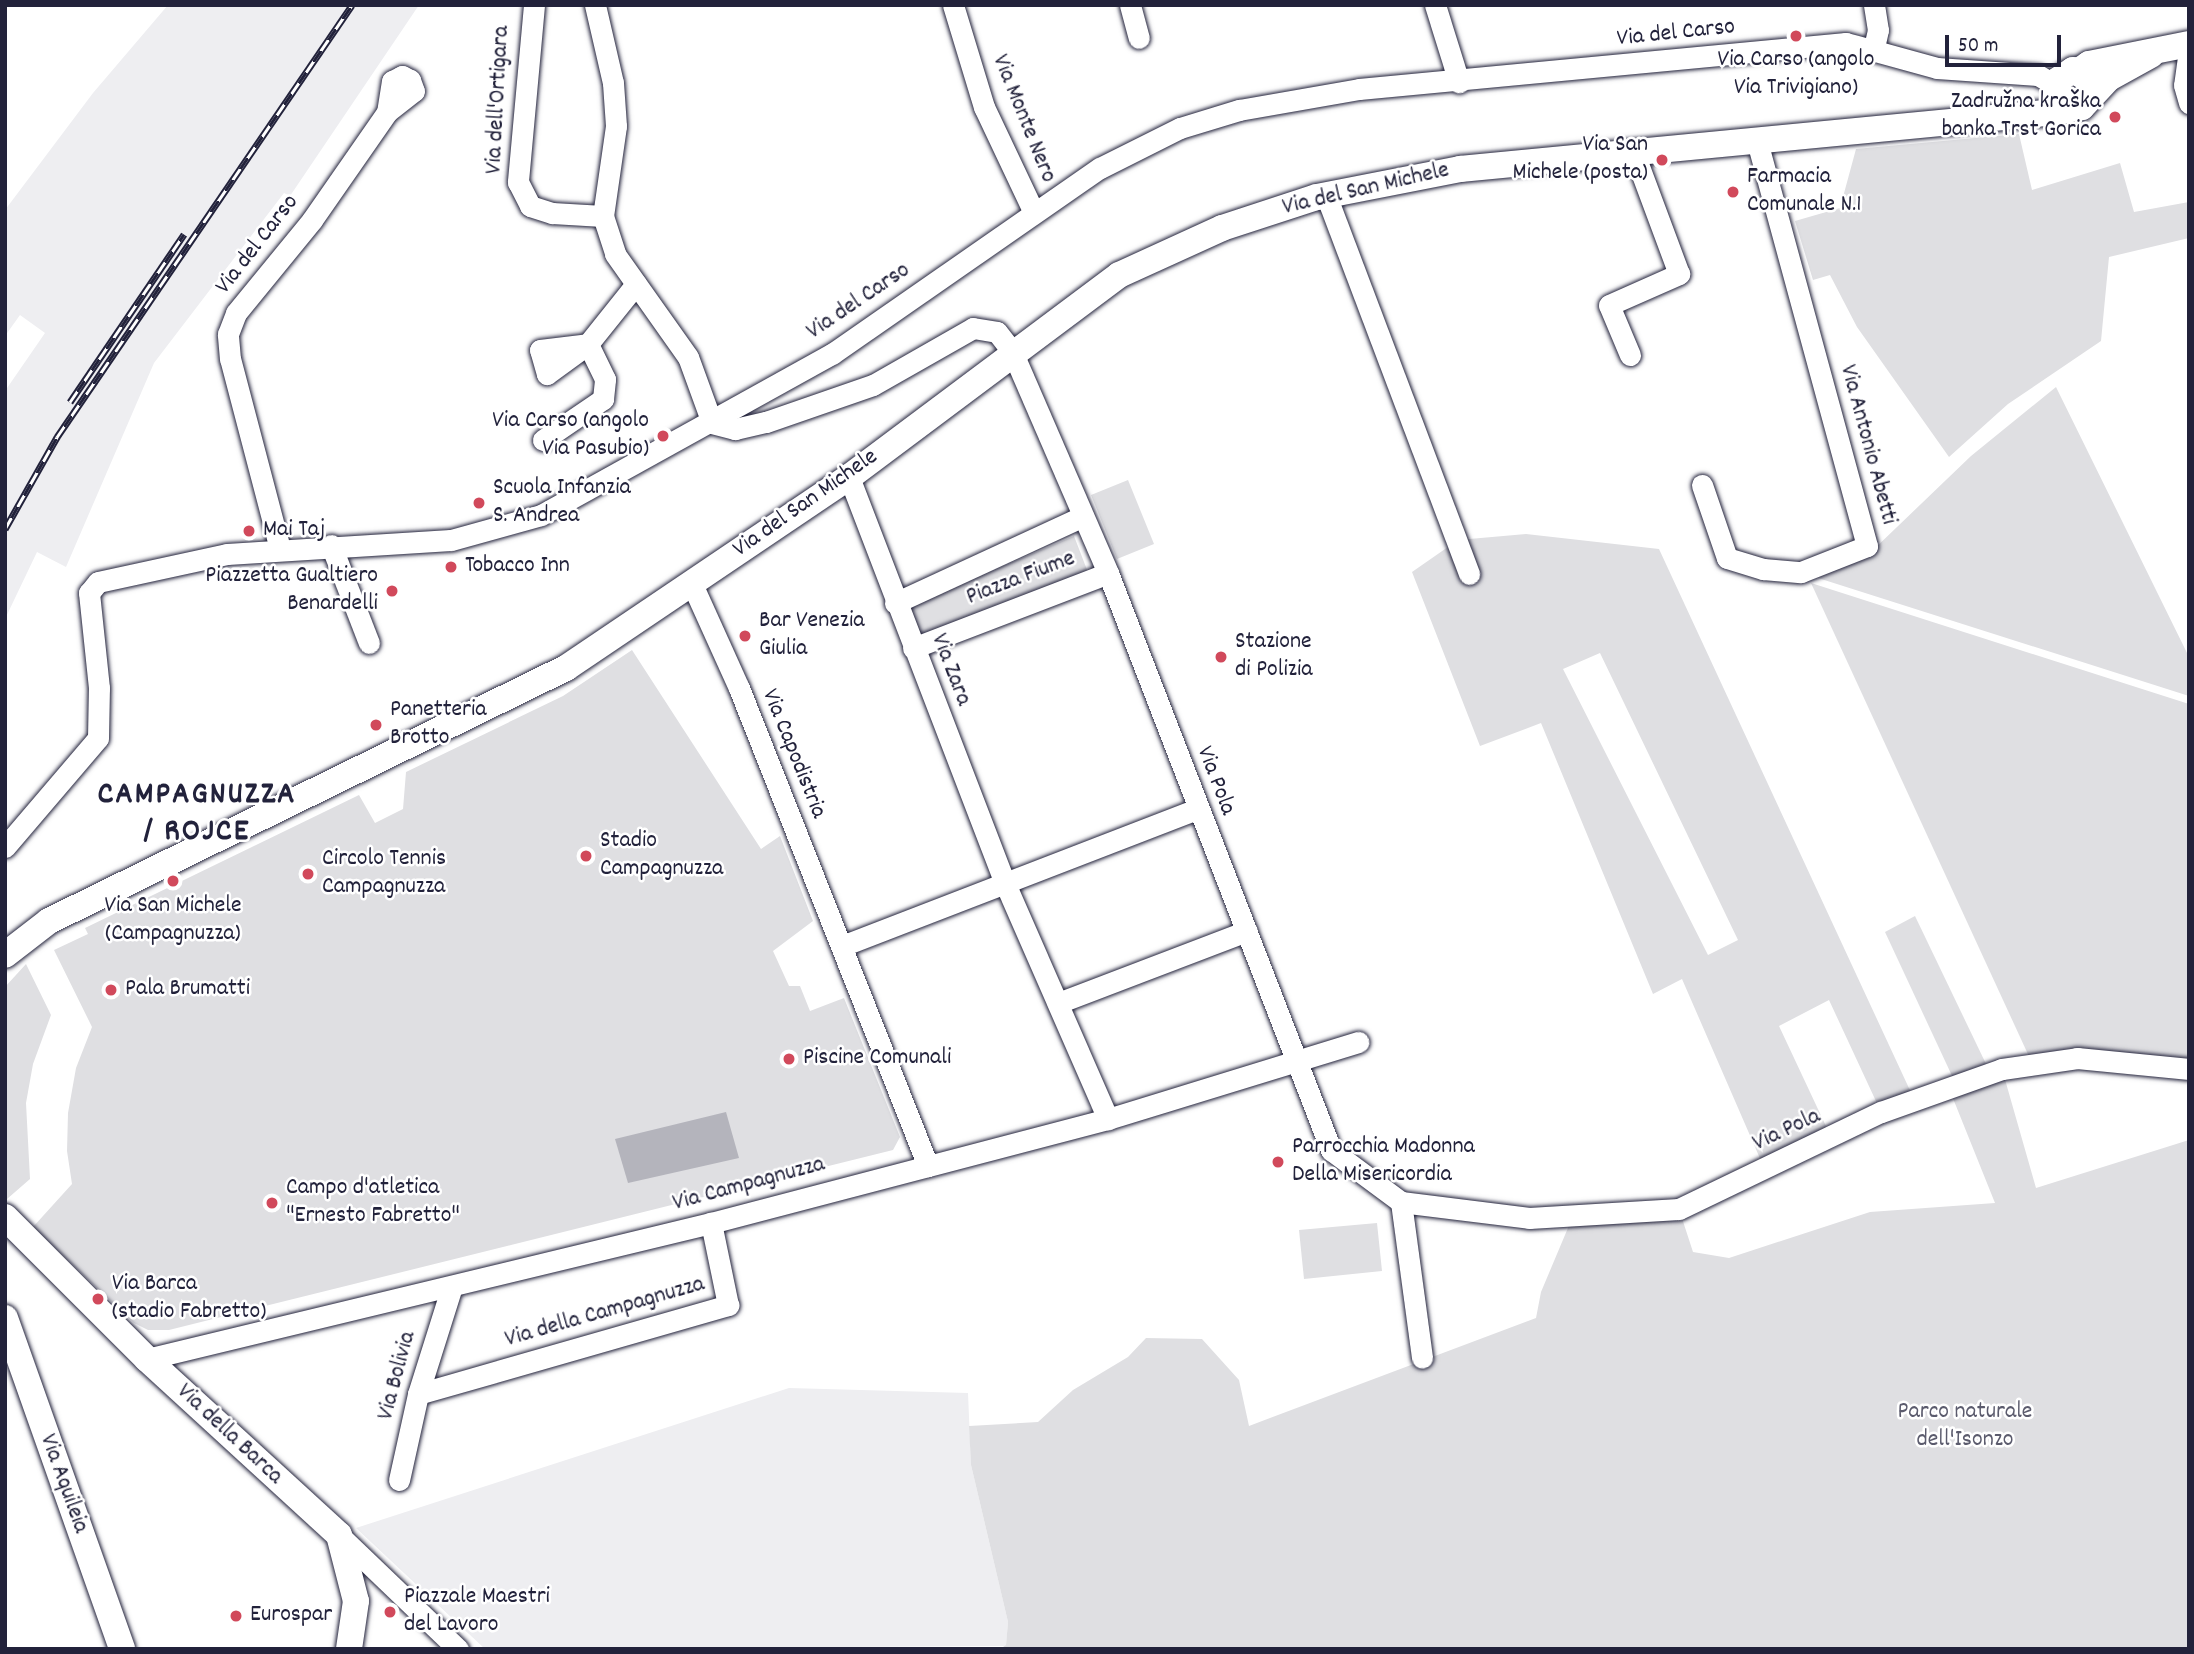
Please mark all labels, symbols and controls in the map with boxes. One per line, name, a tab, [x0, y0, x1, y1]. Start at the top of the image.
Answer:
street label: Via del Carso	[1616, 13, 1736, 55]
scale bar	[1949, 21, 2064, 65]
street label: Via dell'Ortigara	[481, 25, 517, 175]
marker: Via Carso (angolo Via Trivigiano)	[1788, 28, 1804, 44]
text: 50 m	[1958, 32, 1998, 62]
place label: Via Carso (angolo Via Trivigiano)	[1718, 47, 1874, 103]
street label: Via Monte Nero	[984, 51, 1062, 187]
place label: Zadružna kraška banka Trst Gorica	[1942, 89, 2101, 145]
marker: Zadružna kraška banka Trst Gorica	[2107, 109, 2123, 125]
place label: Via San Michele (posta)	[1513, 132, 1648, 188]
marker: Via San Michele (posta)	[1654, 152, 1670, 168]
street label: Via del San Michele	[1280, 157, 1452, 223]
place label: Farmacia Comunale N.1	[1747, 164, 1862, 220]
marker: Farmacia Comunale N.1	[1725, 184, 1741, 200]
street label: Via del Carso	[210, 189, 306, 301]
street label: Via del Carso	[802, 257, 916, 347]
street label: Via Antonio Abetti	[1832, 362, 1902, 528]
place label: Via Carso (angolo Via Pasubio)	[492, 408, 649, 464]
marker: Via Carso (angolo Via Pasubio)	[655, 428, 671, 444]
street label: Via del San Michele	[728, 443, 884, 565]
place label: Scuola Infanzia S. Andrea	[493, 475, 631, 531]
marker: Scuola Infanzia S. Andrea	[471, 495, 487, 511]
place label: Mai Taj	[263, 517, 325, 545]
marker: Mai Taj	[241, 523, 257, 539]
street label: Piazza Fiume	[963, 545, 1079, 613]
place label: Tobacco Inn	[465, 553, 570, 581]
marker: Tobacco Inn	[443, 559, 459, 575]
place label: Piazzetta Gualtiero Benardelli	[205, 563, 378, 619]
marker: Piazzetta Gualtiero Benardelli	[384, 583, 400, 599]
place label: Bar Venezia Giulia	[759, 608, 865, 664]
marker: Bar Venezia Giulia	[737, 628, 753, 644]
place label: Stazione di Polizia	[1235, 629, 1313, 685]
street label: Via Zara	[923, 630, 977, 710]
marker: Stazione di Polizia	[1213, 649, 1229, 665]
street label: Via Capodistria	[754, 685, 832, 823]
place label: Panetteria Brotto	[390, 697, 487, 753]
marker: Panetteria Brotto	[368, 717, 384, 733]
street label: Via Pola	[1189, 743, 1241, 819]
district label: CAMPAGNUZZA / ROJCE	[99, 778, 295, 853]
place label: Stadio Campagnuzza	[600, 828, 723, 884]
place label: Circolo Tennis Campagnuzza	[322, 846, 446, 902]
marker: Stadio Campagnuzza	[578, 848, 594, 864]
marker: Circolo Tennis Campagnuzza	[300, 866, 316, 882]
marker: Via San Michele (Campagnuzza)	[165, 873, 181, 889]
place label: Via San Michele (Campagnuzza)	[104, 893, 242, 949]
place label: Pala Brumatti	[125, 976, 250, 1004]
marker: Pala Brumatti	[103, 982, 119, 998]
place label: Piscine Comunali	[803, 1045, 951, 1073]
marker: Piscine Comunali	[781, 1051, 797, 1067]
street label: Via Pola	[1749, 1103, 1825, 1159]
place label: Parrocchia Madonna Della Misericordia	[1292, 1134, 1475, 1190]
street label: Via Campagnuzza	[670, 1151, 828, 1219]
marker: Parrocchia Madonna Della Misericordia	[1270, 1154, 1286, 1170]
place label: Campo d'atletica "Ernesto Fabretto"	[286, 1175, 460, 1231]
marker: Campo d'atletica "Ernesto Fabretto"	[264, 1195, 280, 1211]
place label: Via Barca (stadio Fabretto)	[112, 1271, 266, 1327]
street label: Via della Campagnuzza	[502, 1271, 708, 1355]
marker: Via Barca (stadio Fabretto)	[90, 1291, 106, 1307]
street label: Via Bolivia	[372, 1329, 424, 1423]
street label: Via della Barca	[170, 1378, 288, 1492]
park label: Parco naturale dell'Isonzo	[1898, 1399, 2032, 1455]
street label: Via Aquileia	[32, 1431, 94, 1537]
place label: Piazzale Maestri del Lavoro	[404, 1584, 550, 1640]
place label: Eurospar	[250, 1602, 332, 1630]
marker: Piazzale Maestri del Lavoro	[382, 1604, 398, 1620]
marker: Eurospar	[228, 1608, 244, 1624]

